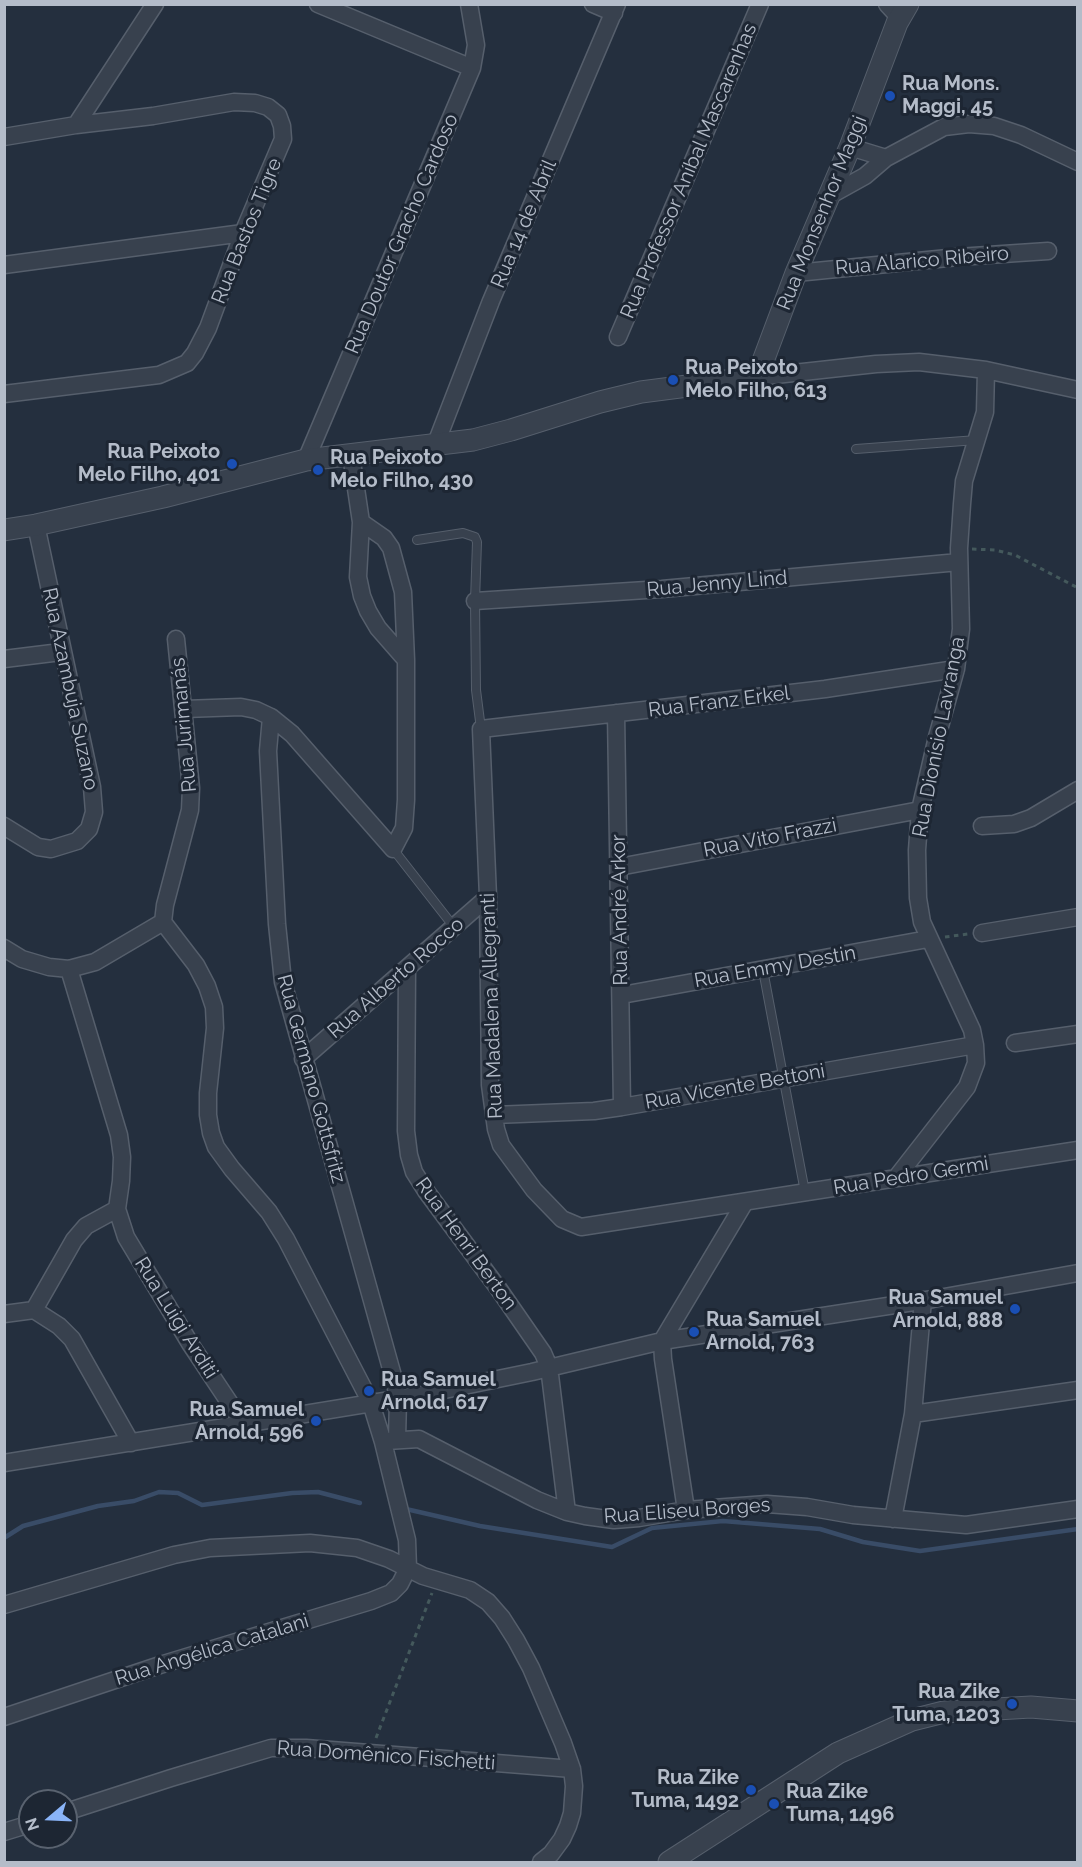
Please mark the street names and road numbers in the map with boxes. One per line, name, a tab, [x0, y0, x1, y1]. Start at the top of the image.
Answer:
street label: Rua Professor Aníbal Mascarenhas	[616, 20, 762, 322]
street label: Rua Doutor Gracho Cardoso	[340, 110, 464, 358]
street label: Rua Monsenhor Maggi	[772, 112, 872, 314]
street label: Rua Bastos Tigre	[207, 155, 287, 307]
street label: Rua 14 de Abril	[486, 156, 562, 292]
street label: Rua Alarico Ribeiro	[834, 241, 1010, 281]
street label: Rua Jenny Lind	[646, 566, 788, 602]
street label: Rua Azambuja Suzano	[37, 586, 103, 792]
street label: Rua Dionísio Lavranga	[908, 635, 970, 839]
street label: Rua Jurimanás	[166, 657, 202, 793]
street label: Rua Franz Erkel	[647, 681, 791, 723]
street label: Rua Vito Frazzi	[701, 813, 839, 863]
street label: Rua André Arkor	[607, 834, 633, 986]
street label: Rua Madalena Allegranti	[476, 892, 508, 1120]
street label: Rua Alberto Rocco	[323, 912, 469, 1044]
street label: Rua Emmy Destin	[692, 941, 858, 993]
street label: Rua Germano Gottsfritz	[272, 972, 350, 1186]
street label: Rua Vicente Bettoni	[643, 1059, 827, 1115]
street label: Rua Pedro Germi	[832, 1152, 990, 1200]
street label: Rua Henri Berton	[410, 1173, 522, 1315]
street label: Rua Luigi Arditi	[129, 1253, 223, 1383]
street label: Rua Eliseu Borges	[603, 1493, 771, 1529]
street label: Rua Angélica Catalani	[112, 1609, 312, 1691]
street label: Rua Domênico Fischetti	[276, 1736, 496, 1776]

